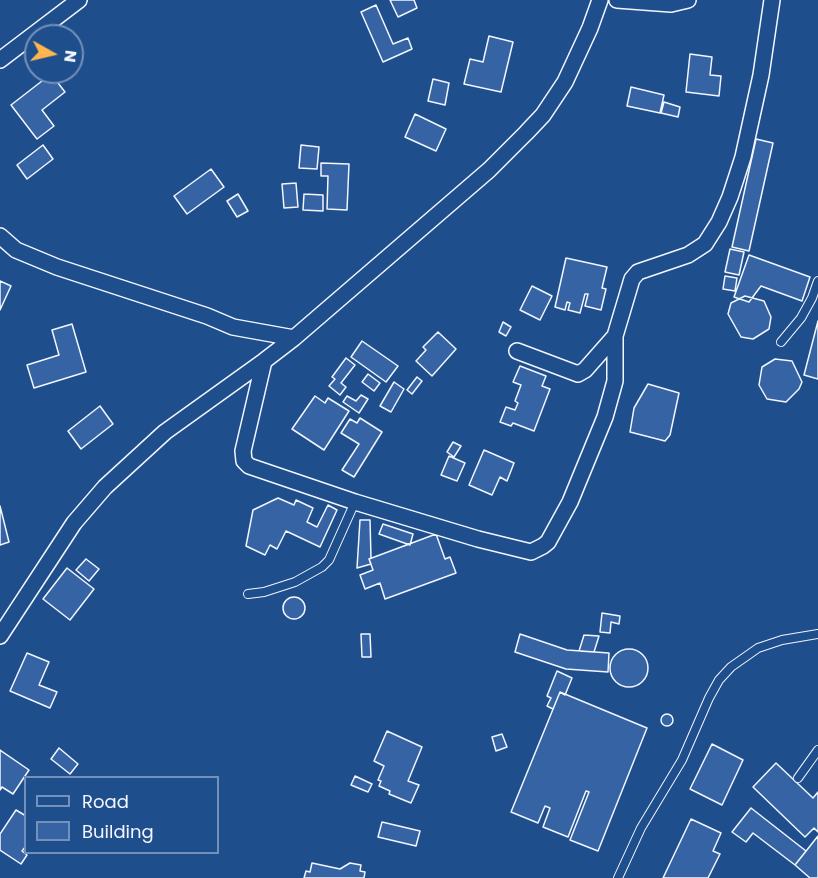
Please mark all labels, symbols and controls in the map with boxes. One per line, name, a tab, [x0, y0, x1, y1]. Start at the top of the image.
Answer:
north arrow	[24, 24, 84, 84]
text: N	[58, 49, 83, 64]
legend	[24, 776, 219, 854]
text: Road	[82, 789, 129, 814]
text: Building	[82, 819, 154, 844]

